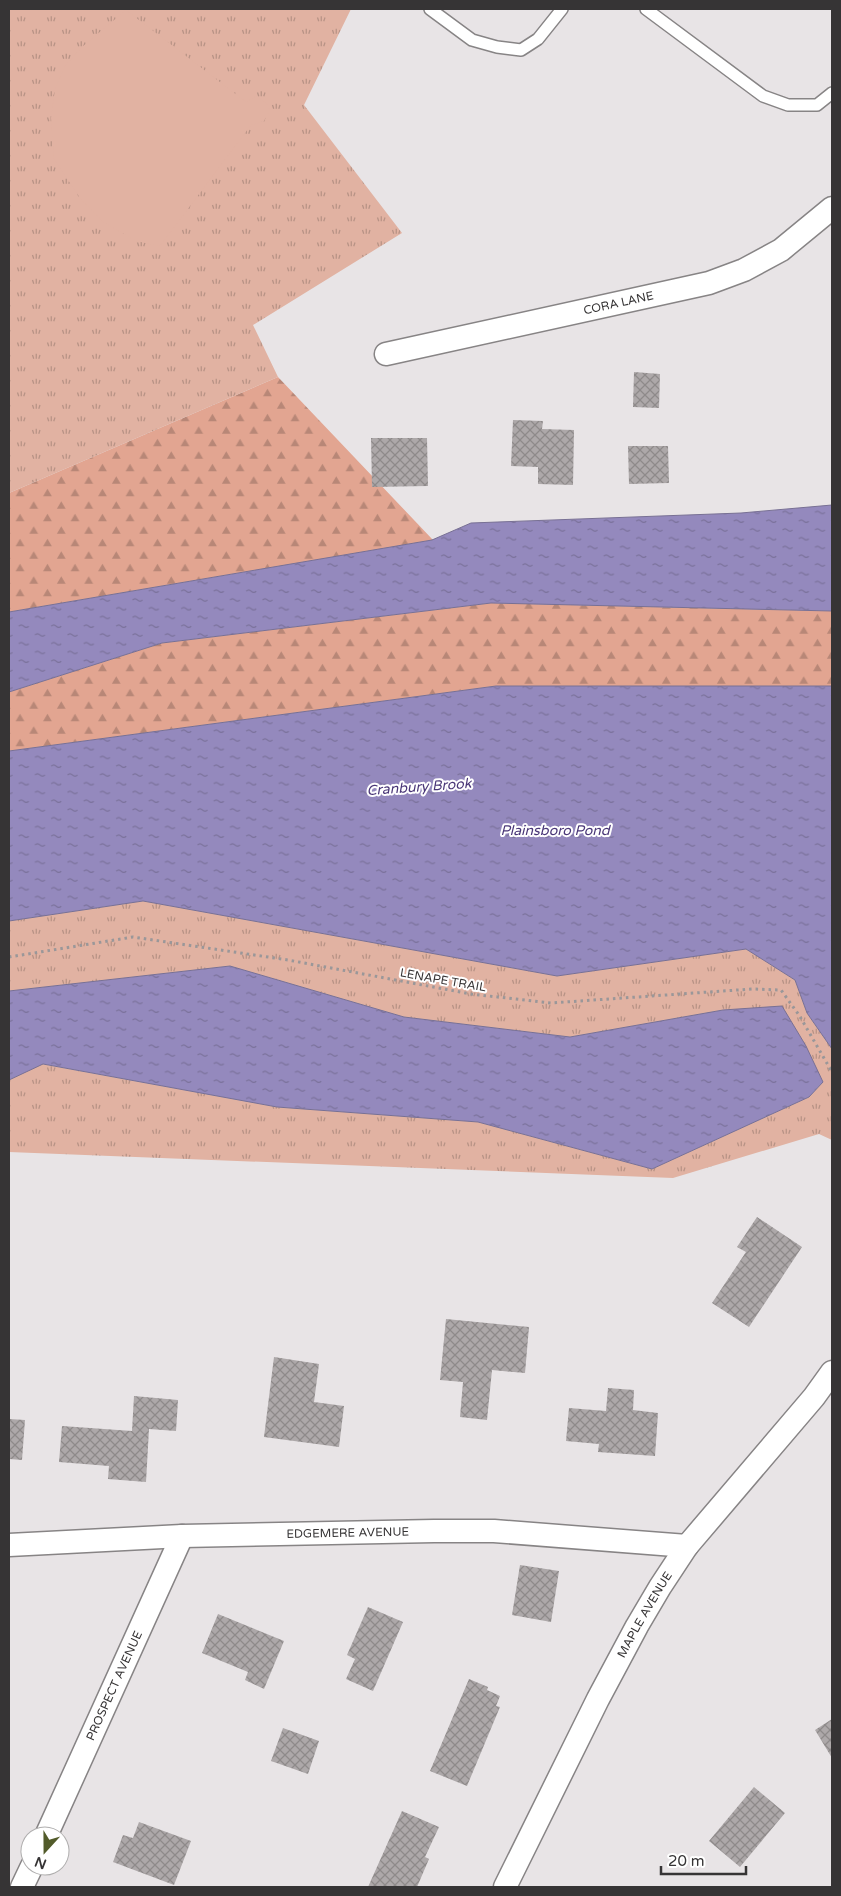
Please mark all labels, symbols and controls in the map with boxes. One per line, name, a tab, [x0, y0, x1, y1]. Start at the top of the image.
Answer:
street label: CORA LANE	[582, 288, 655, 317]
water label: Cranbury Brook	[366, 775, 473, 799]
water label: Plainsboro Pond	[500, 822, 612, 839]
street label: LENAPE TRAIL	[399, 966, 487, 994]
street label: EDGEMERE AVENUE	[286, 1524, 410, 1541]
street label: MAPLE AVENUE	[614, 1569, 675, 1660]
street label: PROSPECT AVENUE	[83, 1628, 145, 1743]
north arrow	[20, 1826, 70, 1876]
scale bar	[661, 1844, 746, 1876]
text: 20 m	[668, 1852, 705, 1870]
text: N	[32, 1853, 49, 1873]

